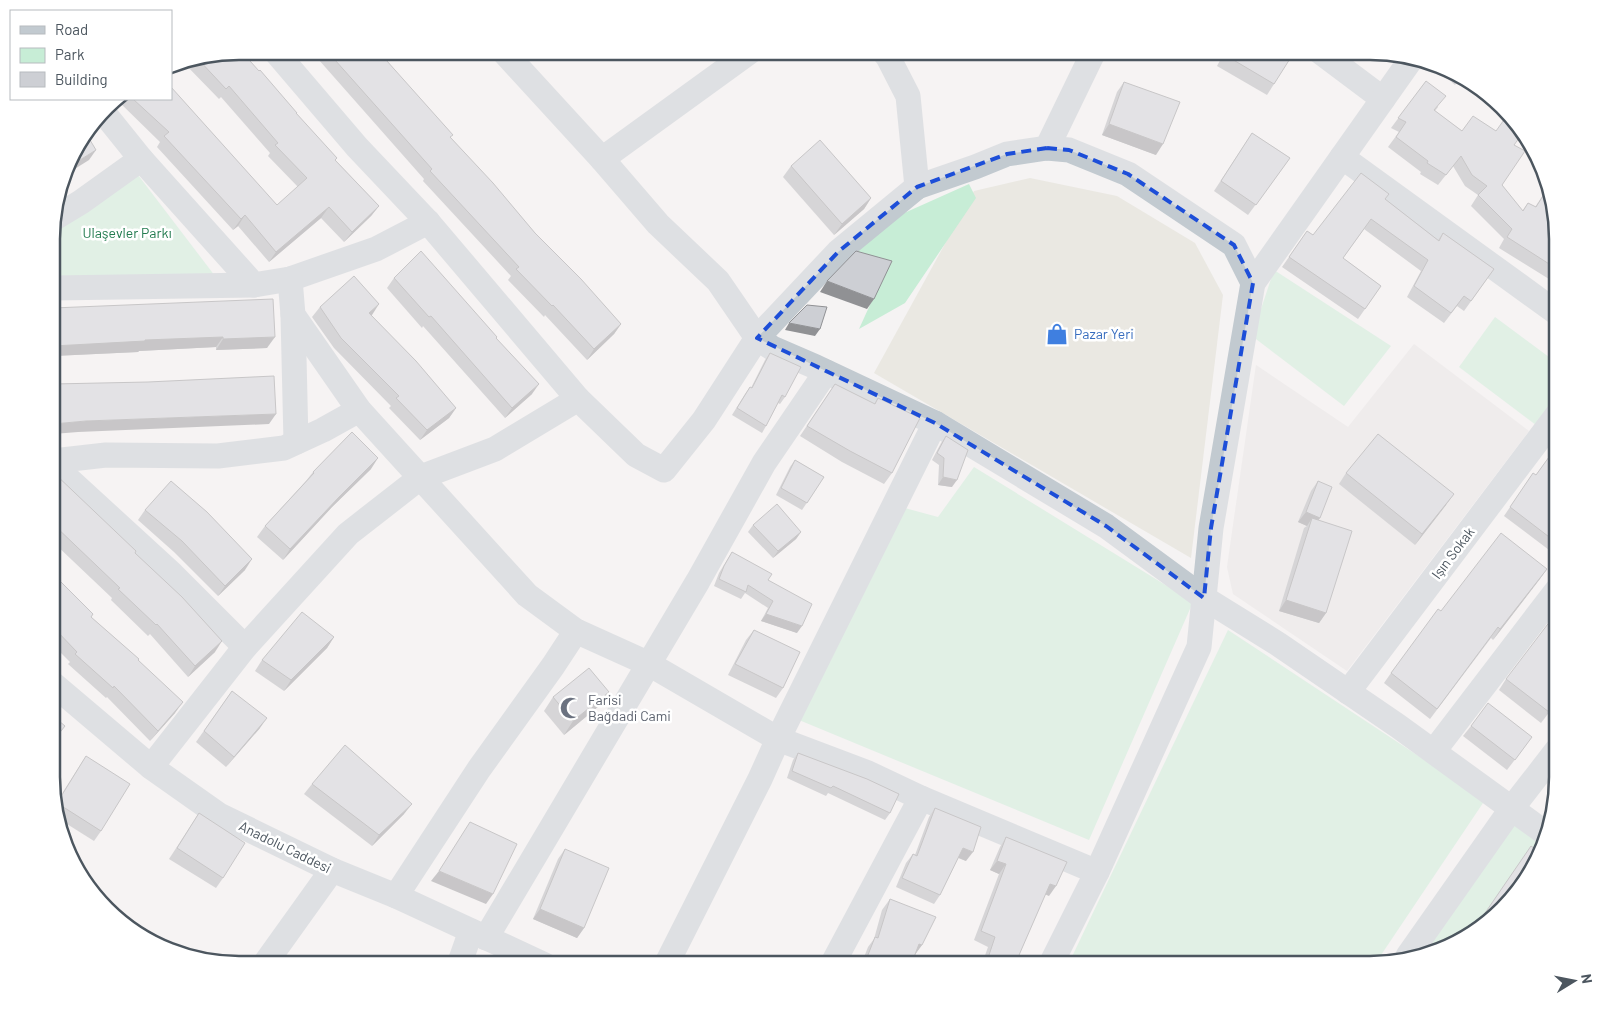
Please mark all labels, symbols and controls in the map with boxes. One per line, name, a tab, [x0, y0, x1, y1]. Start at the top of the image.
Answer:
legend	[10, 10, 172, 100]
text: Road	[55, 20, 88, 38]
text: Park	[55, 45, 85, 63]
text: Building	[55, 70, 108, 88]
park label: Ulaşevler Parkı	[82, 224, 172, 241]
shop icon: Pazar Yeri	[1044, 321, 1070, 347]
place label: Pazar Yeri	[1074, 325, 1134, 342]
street label: Işın Sokak	[1428, 523, 1478, 582]
place label: Farisi Bağdadi Cami	[588, 691, 671, 724]
mosque icon: Farisi Bağdadi Cami	[558, 695, 584, 721]
street label: Anadolu Caddesi	[236, 817, 334, 876]
north arrow	[1549, 956, 1599, 1006]
text: N	[1578, 973, 1596, 985]

